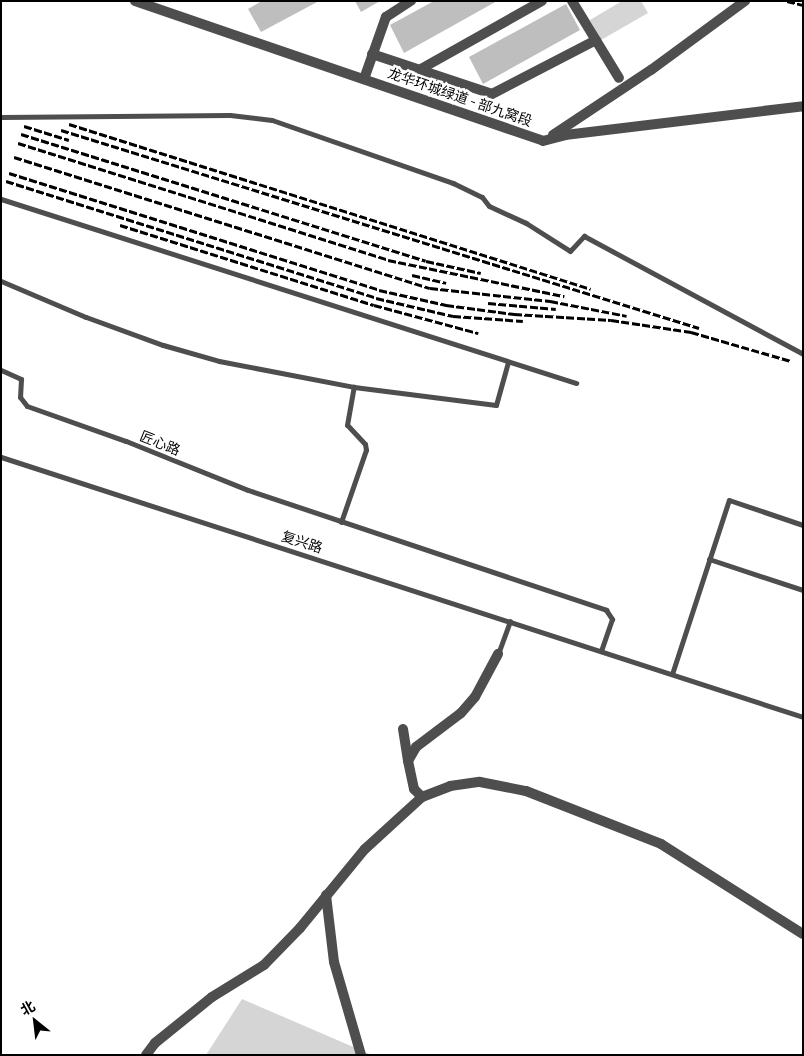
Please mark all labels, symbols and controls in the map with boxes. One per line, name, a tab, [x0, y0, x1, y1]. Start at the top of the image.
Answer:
street label: 龙华环城绿道 - 部九窝段	[386, 64, 534, 130]
street label: 匠心路	[137, 427, 183, 459]
street label: 复兴路	[279, 528, 325, 556]
north arrow	[10, 996, 60, 1046]
text: 北	[17, 996, 38, 1019]

